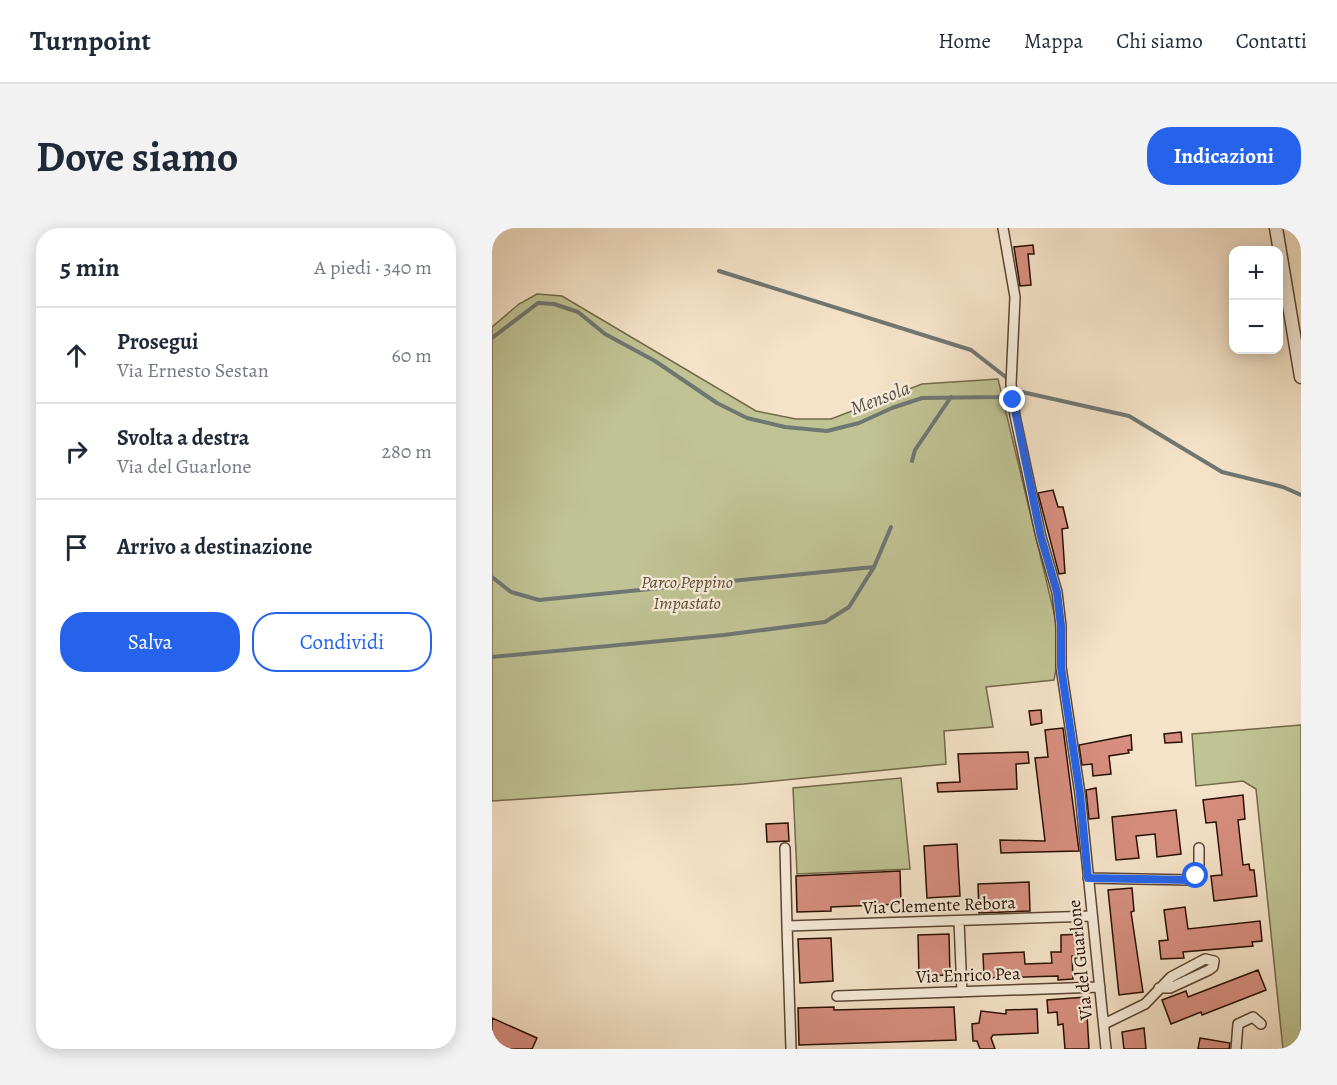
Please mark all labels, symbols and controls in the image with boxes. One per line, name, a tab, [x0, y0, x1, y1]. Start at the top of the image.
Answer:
text: Turnpoint	[30, 22, 151, 60]
text: Home	[938, 27, 991, 55]
text: Mappa	[1024, 27, 1083, 55]
text: Chi siamo	[1116, 27, 1203, 55]
text: Contatti	[1236, 27, 1307, 55]
button: Indicazioni	[1147, 127, 1301, 185]
text: Dove siamo	[36, 128, 238, 185]
map controls	[1229, 246, 1283, 354]
button: +	[1229, 246, 1283, 300]
text: 5 min	[60, 250, 120, 285]
text: A piedi · 340 m	[314, 254, 432, 281]
button: −	[1229, 300, 1283, 354]
text: Prosegui	[117, 327, 198, 357]
icon: ahead	[60, 339, 93, 372]
text: 60 m	[392, 342, 432, 369]
text: Via Ernesto Sestan	[117, 357, 269, 384]
water label: Mensola	[846, 374, 914, 422]
route end	[999, 386, 1025, 412]
text: Svolta a destra	[117, 423, 249, 453]
icon: right	[60, 435, 93, 468]
text: 280 m	[382, 438, 432, 465]
text: Via del Guarlone	[117, 453, 251, 480]
icon: arrive	[60, 531, 93, 564]
text: Arrivo a destinazione	[117, 532, 312, 562]
park label: Parco Peppino Impastato	[641, 570, 733, 615]
button: Salva	[60, 612, 240, 672]
button: Condividi	[252, 612, 432, 672]
route start	[1182, 862, 1208, 888]
street label: Via Clemente Rebora	[861, 890, 1017, 920]
street label: Via del Guarlone	[1062, 899, 1098, 1022]
street label: Via Enrico Pea	[914, 961, 1021, 989]

